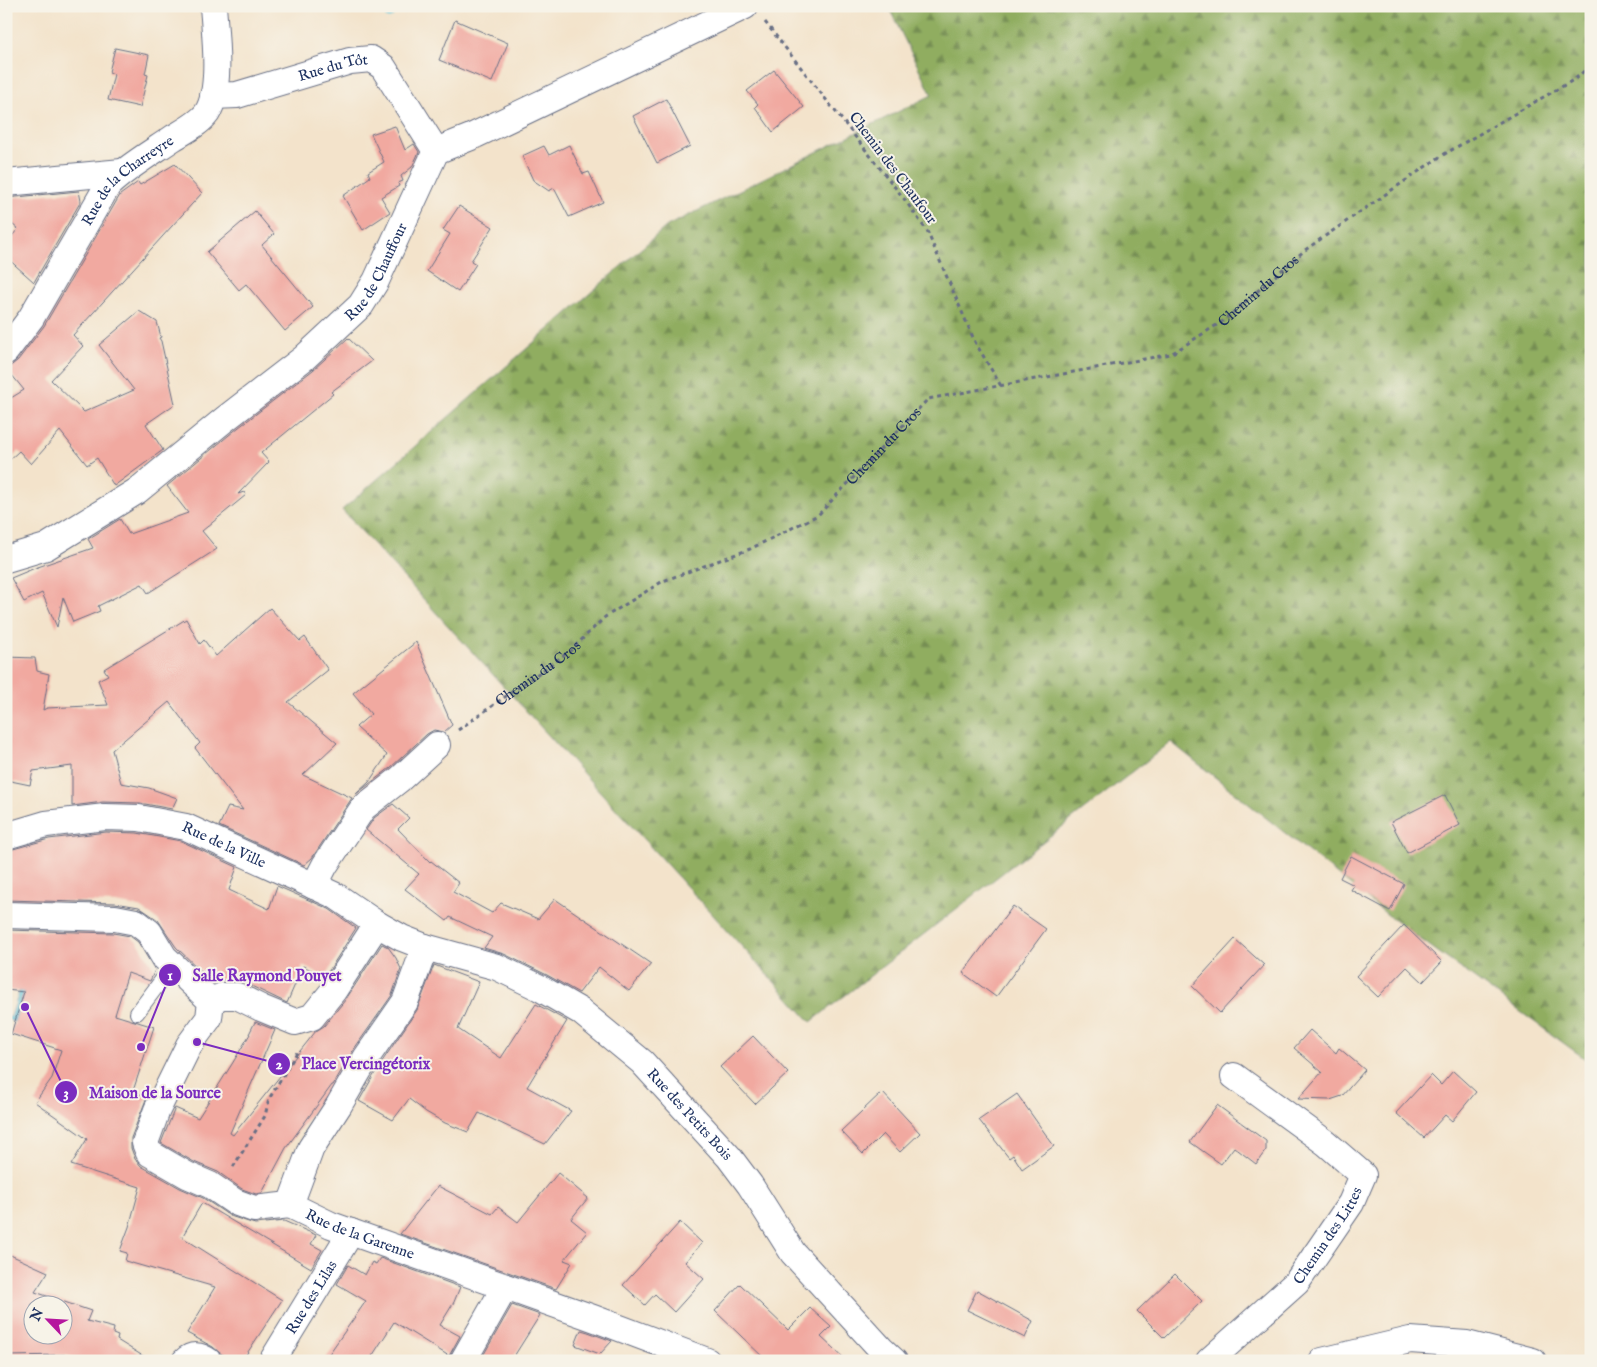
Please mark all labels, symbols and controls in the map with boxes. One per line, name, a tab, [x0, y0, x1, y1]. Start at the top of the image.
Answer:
street label: Rue du Tôt	[296, 50, 369, 86]
street label: Chemin des Chaufour	[845, 108, 942, 228]
street label: Rue de la Charreyre	[77, 131, 177, 229]
street label: Rue de Chauffour	[340, 219, 411, 325]
street label: Chemin du Cros	[1214, 250, 1303, 331]
street label: Chemin du Cros	[842, 403, 925, 489]
street label: Chemin du Cros	[491, 636, 585, 710]
street label: Rue de la Ville	[179, 817, 269, 872]
callout: Salle Raymond Pouyet	[157, 959, 352, 990]
text: 1	[167, 966, 173, 985]
text: Salle Raymond Pouyet	[192, 967, 342, 987]
callout: Place Vercingétorix	[266, 1048, 440, 1079]
text: 2	[275, 1055, 283, 1074]
text: Place Vercingétorix	[302, 1055, 431, 1075]
street label: Rue des Petits Bois	[643, 1064, 737, 1164]
callout: Maison de la Source	[54, 1077, 231, 1108]
text: 3	[63, 1084, 69, 1103]
text: Maison de la Source	[89, 1084, 222, 1104]
street label: Chemin des Littes	[1289, 1184, 1366, 1288]
street label: Rue de la Garenne	[302, 1205, 417, 1263]
street label: Rue des Lilas	[281, 1257, 341, 1338]
north arrow	[22, 1294, 72, 1344]
text: N	[26, 1306, 48, 1325]

